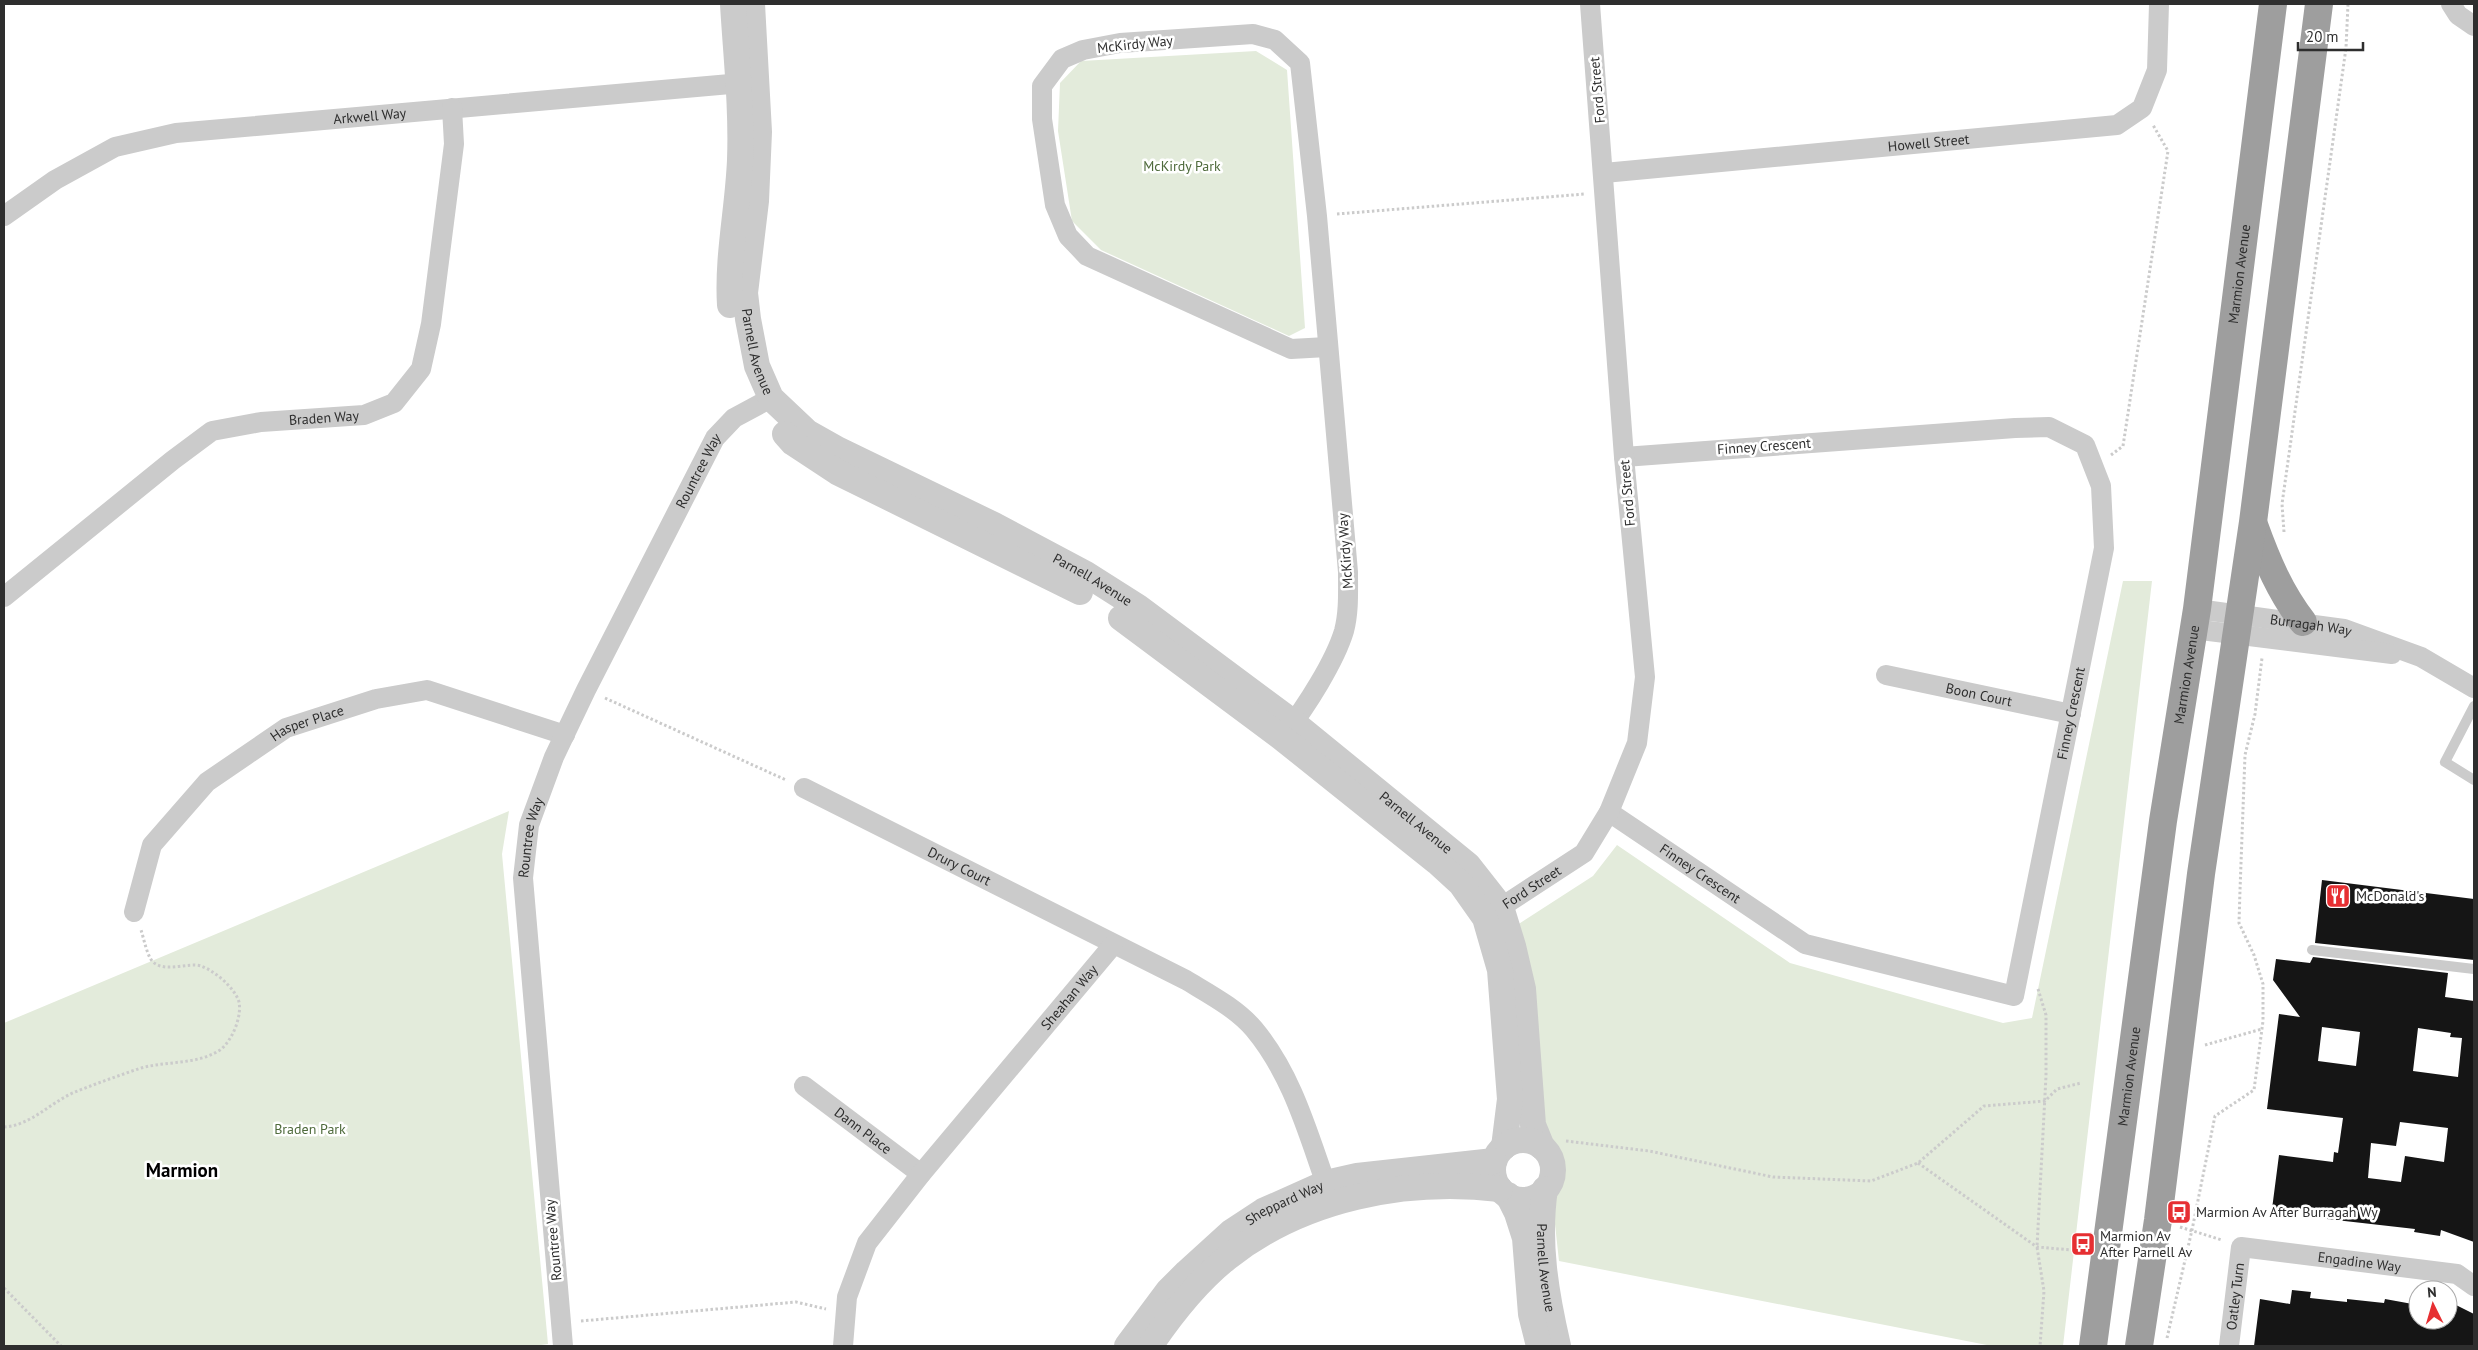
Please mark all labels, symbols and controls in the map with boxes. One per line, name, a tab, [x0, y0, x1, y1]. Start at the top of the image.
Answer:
scale bar	[2298, 20, 2363, 52]
text: 20 m	[2306, 27, 2339, 46]
street label: McKirdy Way	[1096, 31, 1174, 57]
street label: Ford Street	[1585, 56, 1609, 124]
street label: Arkwell Way	[333, 104, 407, 128]
street label: Howell Street	[1887, 130, 1970, 155]
park label: McKirdy Park	[1143, 157, 1221, 175]
street label: Marmion Avenue	[2224, 223, 2254, 325]
street label: Parnell Avenue	[738, 307, 778, 398]
street label: Braden Way	[288, 406, 360, 429]
street label: Rountree Way	[672, 428, 725, 511]
street label: Finney Crescent	[1717, 434, 1812, 458]
street label: Ford Street	[1615, 459, 1639, 527]
street label: McKirdy Way	[1333, 512, 1357, 590]
street label: Parnell Avenue	[1050, 549, 1136, 610]
street label: Burragah Way	[2269, 610, 2355, 640]
street label: Marmion Avenue	[2170, 624, 2203, 725]
street label: Finney Crescent	[2053, 665, 2089, 761]
street label: Boon Court	[1944, 679, 2014, 710]
street label: Hasper Place	[267, 701, 346, 745]
street label: Parnell Avenue	[1376, 787, 1456, 858]
street label: Rountree Way	[514, 794, 548, 879]
street label: Finney Crescent	[1656, 840, 1744, 907]
street label: Drury Court	[925, 843, 994, 890]
street label: Ford Street	[1499, 861, 1565, 913]
restaurant icon: McDonald's	[2325, 883, 2351, 909]
place label: McDonald's	[2356, 887, 2424, 905]
street label: Sheahan Way	[1037, 961, 1102, 1034]
street label: Marmion Avenue	[2113, 1026, 2144, 1127]
street label: Dann Place	[831, 1103, 895, 1158]
park label: Braden Park	[274, 1120, 346, 1138]
district label: Marmion	[146, 1158, 218, 1182]
street label: Sheppard Way	[1242, 1176, 1327, 1229]
street label: Rountree Way	[540, 1198, 566, 1282]
bus stop icon: Marmion Av After Burragah Wy	[2166, 1199, 2192, 1225]
place label: Marmion Av After Burragah Wy	[2196, 1203, 2378, 1221]
street label: Parnell Avenue	[1533, 1223, 1560, 1313]
place label: Marmion Av After Parnell Av	[2100, 1227, 2193, 1261]
bus stop icon: Marmion Av After Parnell Av	[2070, 1231, 2096, 1257]
street label: Engadine Way	[2317, 1248, 2403, 1276]
street label: Oatley Turn	[2222, 1262, 2248, 1331]
north arrow	[2408, 1280, 2458, 1330]
text: N	[2426, 1283, 2437, 1301]

